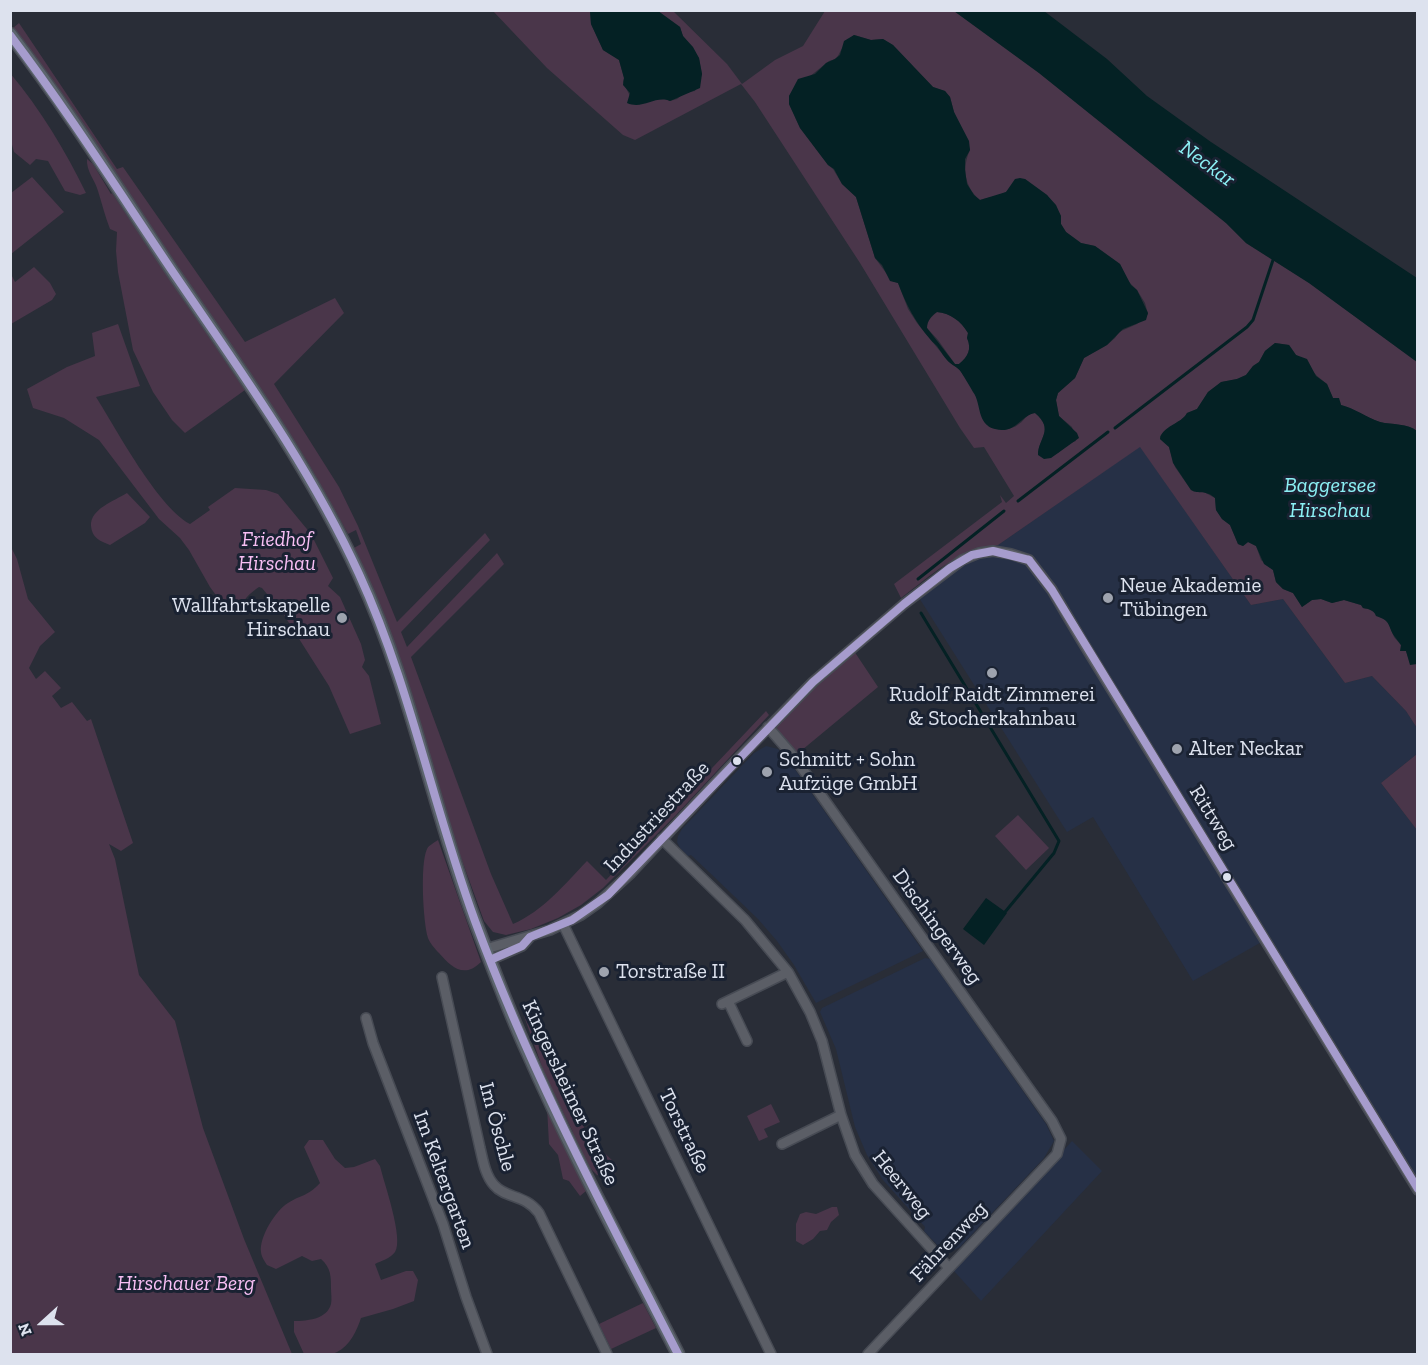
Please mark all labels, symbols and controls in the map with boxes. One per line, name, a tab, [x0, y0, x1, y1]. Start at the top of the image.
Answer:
water label: Neckar	[1174, 135, 1240, 193]
water label: Baggersee Hirschau	[1284, 473, 1376, 524]
park label: Friedhof Hirschau	[238, 527, 316, 577]
place label: Neue Akademie Tübingen	[1120, 573, 1261, 623]
marker: Neue Akademie Tübingen	[1101, 591, 1115, 605]
place label: Wallfahrtskapelle Hirschau	[172, 593, 330, 643]
marker: Wallfahrtskapelle Hirschau	[335, 611, 349, 625]
marker: Rudolf Raidt Zimmerei & Stocherkahnbau	[985, 666, 999, 680]
place label: Rudolf Raidt Zimmerei & Stocherkahnbau	[889, 682, 1095, 732]
place label: Alter Neckar	[1189, 736, 1304, 762]
marker: Alter Neckar	[1170, 742, 1184, 756]
place label: Schmitt + Sohn Aufzüge GmbH	[779, 747, 918, 797]
unlabelled marker	[731, 755, 743, 767]
street label: Industriestraße	[599, 756, 715, 878]
marker: Schmitt + Sohn Aufzüge GmbH	[760, 765, 774, 779]
street label: Rittweg	[1183, 781, 1243, 855]
street label: Dischingerweg	[887, 864, 987, 990]
unlabelled marker	[1221, 871, 1233, 883]
place label: Torstraße II	[616, 959, 725, 985]
marker: Torstraße II	[597, 965, 611, 979]
street label: Kingersheimer Straße	[516, 996, 624, 1190]
street label: Im Öschle	[473, 1080, 521, 1174]
street label: Torstraße	[653, 1085, 715, 1177]
street label: Im Keltergarten	[407, 1108, 481, 1252]
street label: Heerweg	[867, 1146, 937, 1224]
street label: Fährenweg	[905, 1197, 993, 1287]
park label: Hirschauer Berg	[117, 1271, 255, 1297]
north arrow	[12, 1293, 72, 1353]
text: N	[14, 1321, 36, 1339]

